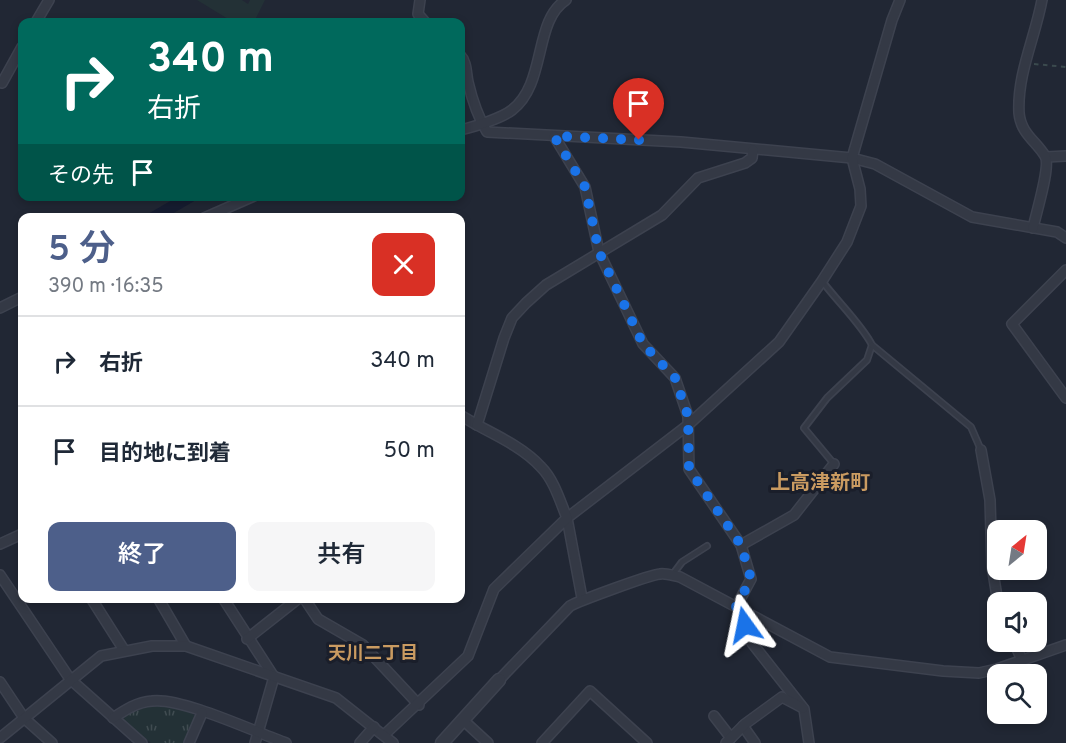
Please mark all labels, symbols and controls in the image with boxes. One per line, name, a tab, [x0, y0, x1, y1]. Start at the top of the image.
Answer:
text: 340 m	[147, 34, 274, 87]
icon: right	[48, 42, 126, 120]
pin	[613, 78, 664, 140]
icon: arrive	[622, 87, 655, 120]
text: 右折	[147, 93, 201, 127]
icon: arrive	[126, 156, 159, 189]
text: その先	[48, 163, 114, 190]
text: 5 分	[48, 228, 115, 274]
button: close	[372, 233, 435, 296]
text: 390 m · 16:35	[48, 274, 164, 300]
icon: right	[48, 345, 81, 378]
text: 340 m	[370, 348, 435, 375]
text: 右折	[99, 351, 143, 378]
icon: arrive	[48, 435, 81, 468]
text: 50 m	[383, 438, 435, 465]
text: 目的地に到着	[99, 441, 231, 468]
district label: 上高津新町	[770, 471, 870, 497]
north arrow	[987, 520, 1047, 580]
map controls	[987, 520, 1047, 724]
button: 終了	[48, 522, 236, 591]
button: 共有	[248, 522, 435, 591]
button: sound	[987, 592, 1047, 652]
position arrow	[713, 593, 777, 657]
district label: 天川二丁目	[328, 643, 418, 666]
button: search	[987, 664, 1047, 724]

